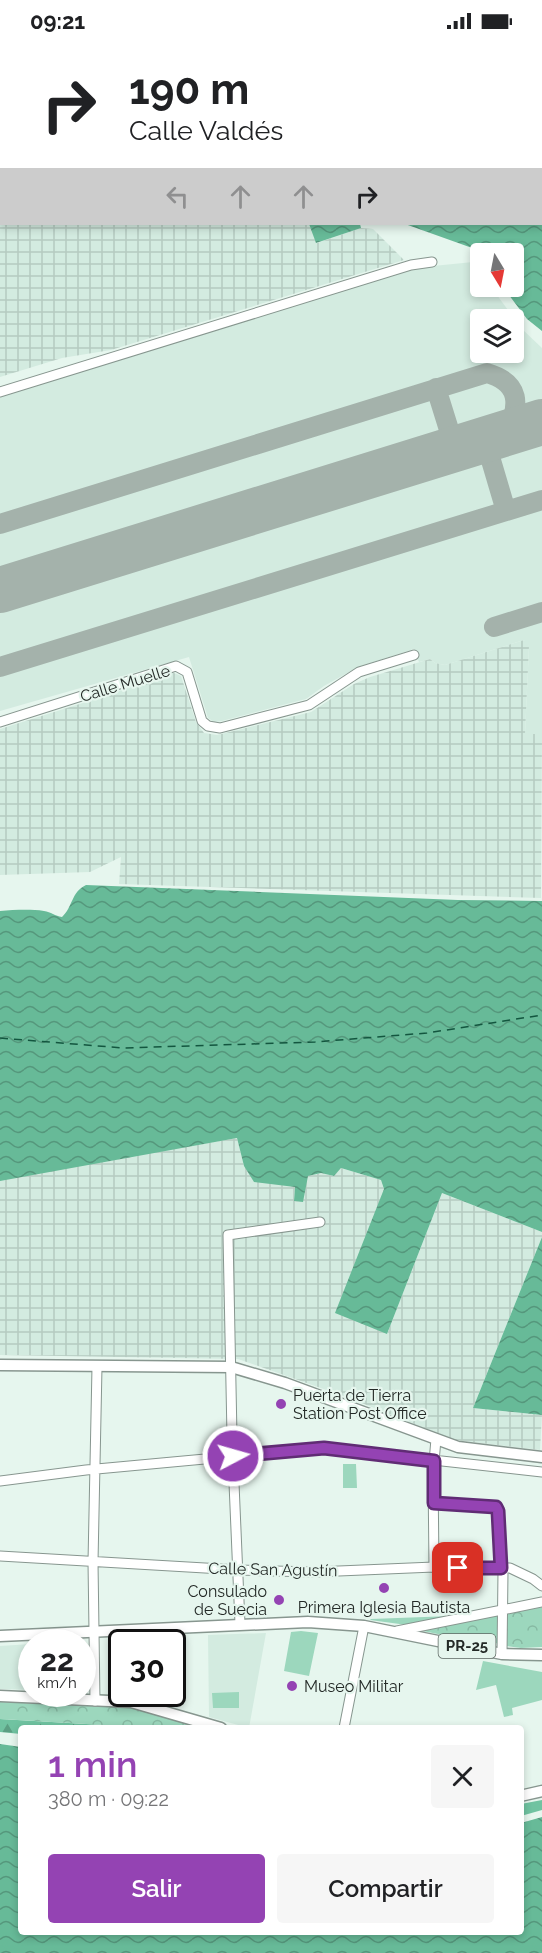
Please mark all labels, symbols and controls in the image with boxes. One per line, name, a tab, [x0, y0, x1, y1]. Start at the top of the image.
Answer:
text: 09:21	[30, 8, 85, 34]
text: 190 m	[129, 65, 249, 114]
icon: right	[30, 66, 108, 144]
text: Calle Valdés	[129, 115, 283, 146]
icon: left	[161, 180, 194, 213]
icon: ahead	[224, 180, 257, 213]
icon: ahead	[287, 180, 320, 213]
icon: right	[350, 180, 383, 213]
north arrow	[470, 243, 524, 297]
map controls	[470, 243, 524, 363]
button: layers	[470, 309, 524, 363]
street label: Calle Muelle	[78, 661, 172, 706]
place label: Puerta de Tierra Station Post Office	[293, 1386, 427, 1423]
marker: Puerta de Tierra Station Post Office	[274, 1397, 288, 1411]
position arrow	[201, 1424, 265, 1488]
pin	[432, 1542, 483, 1593]
icon: arrive	[441, 1551, 474, 1584]
street label: Calle San Agustín	[208, 1559, 338, 1580]
marker: Primera Iglesia Bautista	[377, 1581, 391, 1595]
place label: Consulado de Suecia	[187, 1582, 267, 1619]
marker: Consulado de Suecia	[272, 1593, 286, 1607]
place label: Primera Iglesia Bautista	[298, 1598, 470, 1617]
speed limit sign: 30	[108, 1629, 186, 1707]
road number: PR-25	[438, 1634, 496, 1658]
text: 22	[40, 1643, 74, 1678]
text: km/h	[37, 1674, 77, 1692]
place label: Museo Militar	[304, 1677, 404, 1696]
marker: Museo Militar	[285, 1679, 299, 1693]
text: 1 min	[48, 1743, 137, 1785]
button: close	[431, 1745, 494, 1808]
text: 380 m · 09:22	[48, 1787, 169, 1811]
button: Salir	[48, 1854, 265, 1923]
button: Compartir	[277, 1854, 494, 1923]

